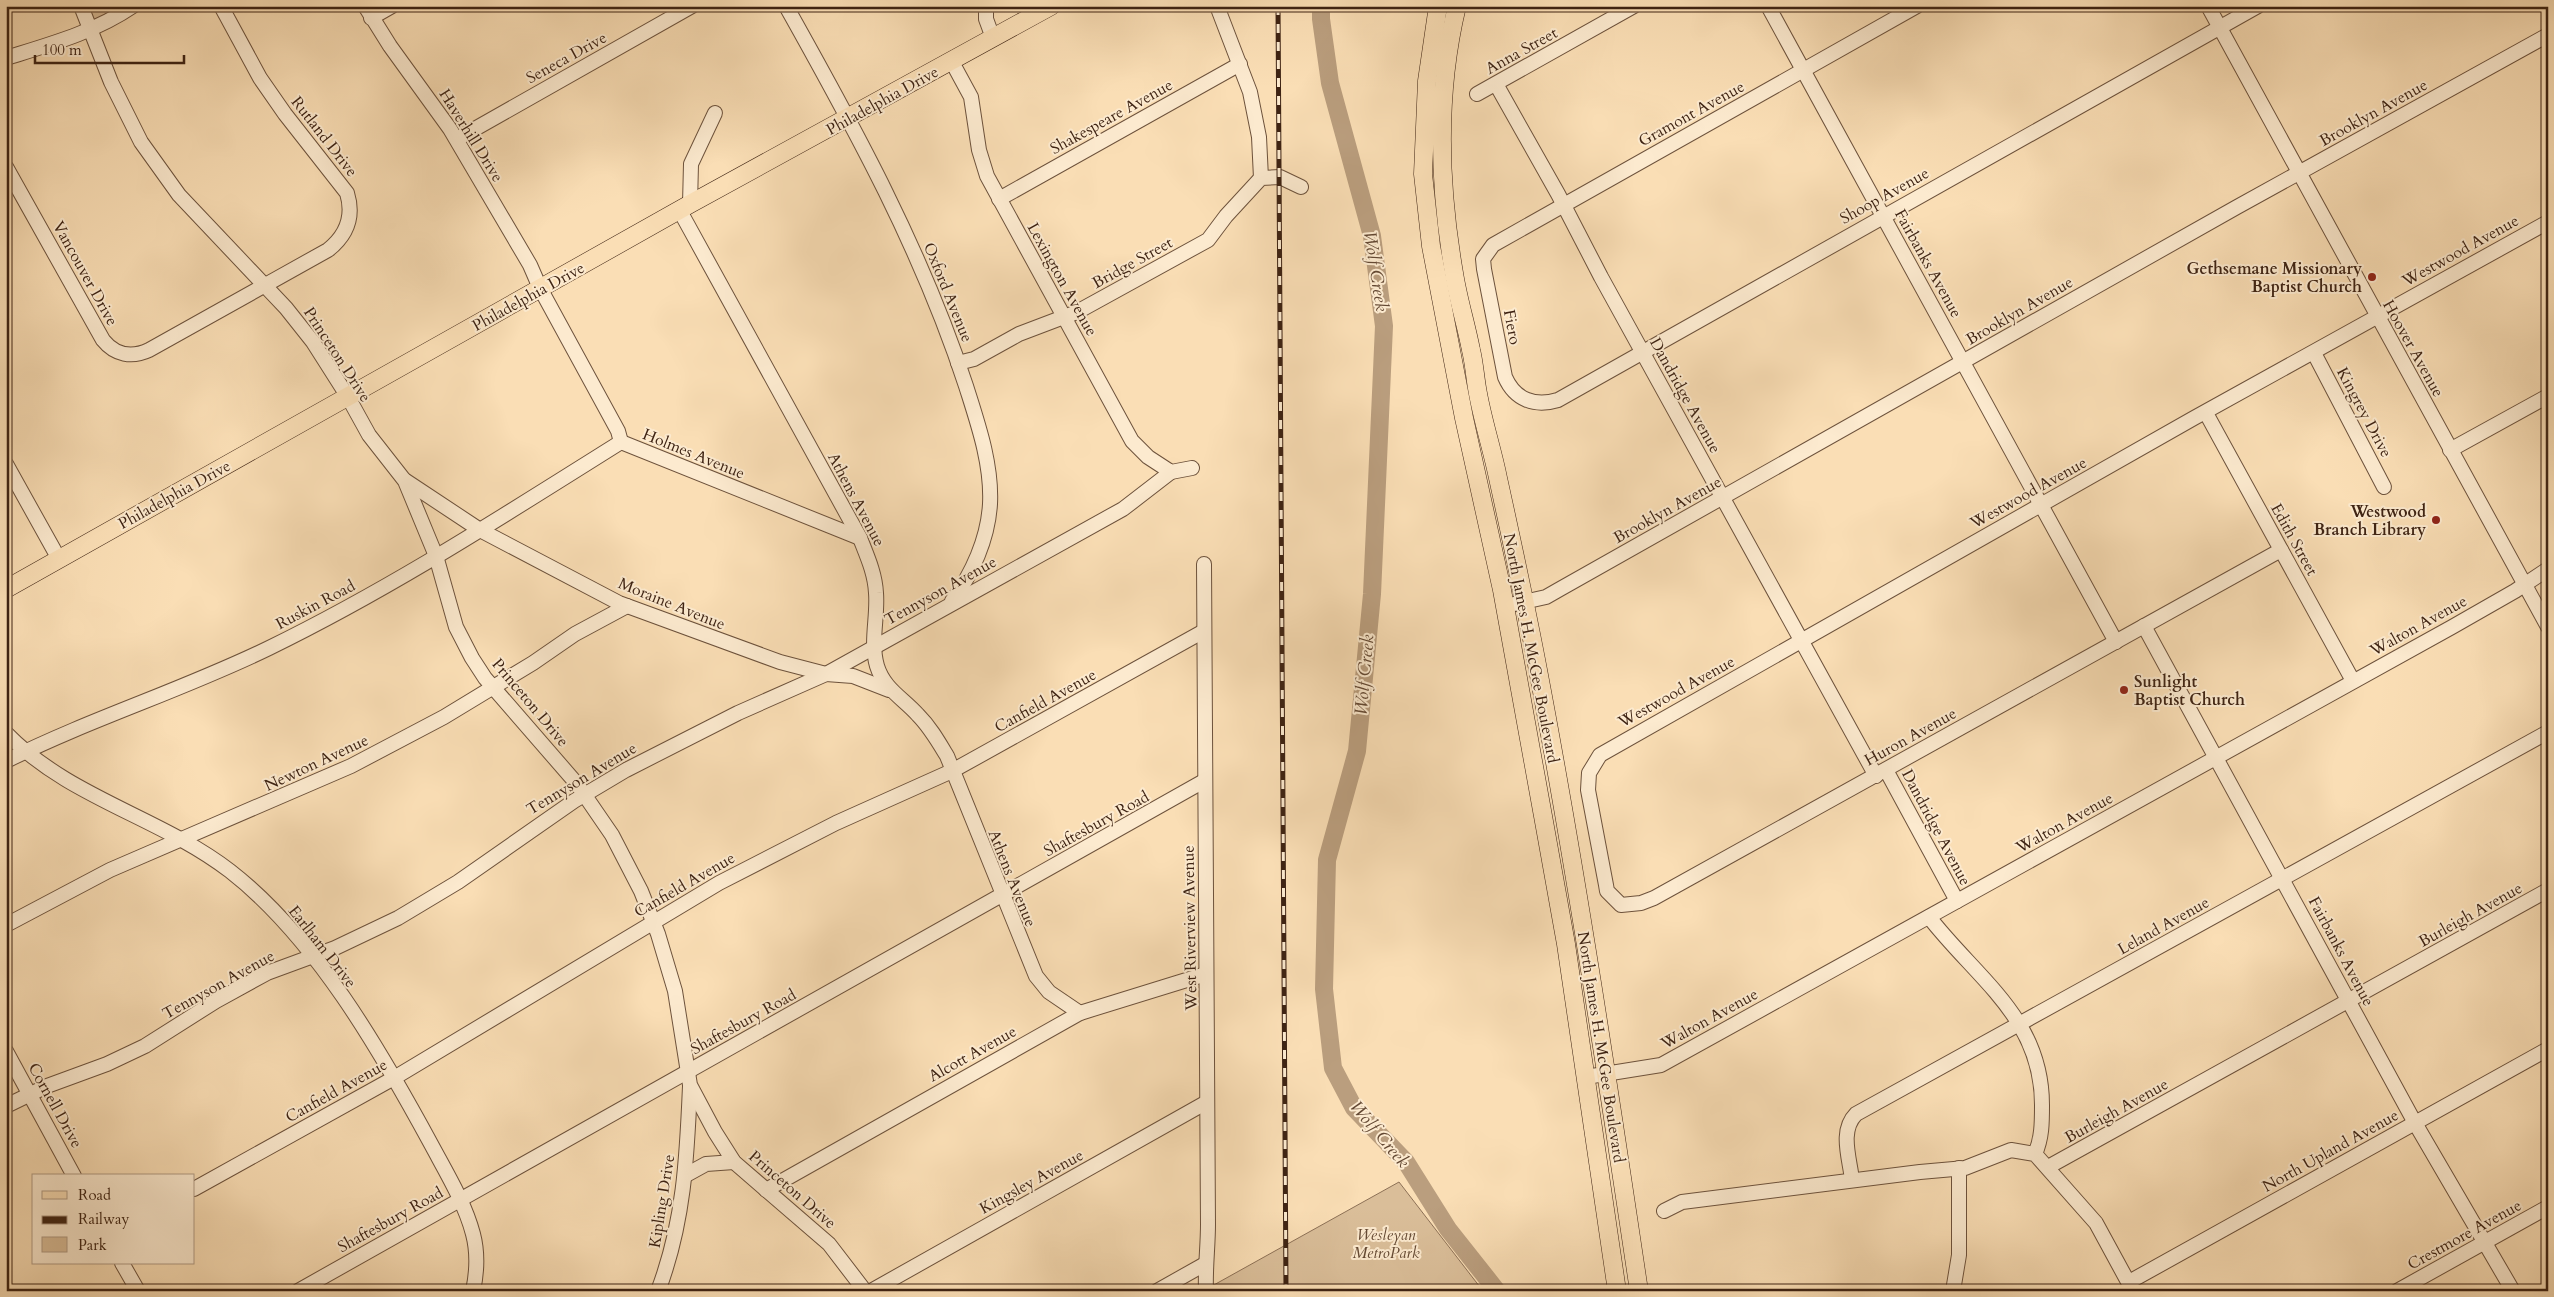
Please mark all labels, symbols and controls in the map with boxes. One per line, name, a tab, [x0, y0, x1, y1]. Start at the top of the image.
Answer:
street label: Anna Street	[1481, 22, 1561, 80]
street label: Seneca Drive	[522, 27, 611, 89]
scale bar	[35, 32, 184, 64]
text: 100 m	[42, 40, 82, 60]
street label: Philadelphia Drive	[822, 61, 943, 141]
street label: Shakespeare Avenue	[1046, 74, 1177, 160]
street label: Brooklyn Avenue	[2316, 74, 2431, 152]
street label: Gramont Avenue	[1635, 76, 1748, 152]
street label: Haverhill Drive	[434, 85, 509, 186]
street label: Rutland Drive	[286, 92, 363, 181]
street label: Shoop Avenue	[1836, 162, 1933, 229]
street label: Fairbanks Avenue	[1889, 205, 1967, 322]
street label: Westwood Avenue	[2397, 210, 2523, 293]
street label: Vancouver Drive	[47, 217, 123, 330]
street label: Lexington Avenue	[1022, 219, 1102, 340]
water label: Wolf Creek	[1357, 229, 1394, 313]
street label: Bridge Street	[1088, 232, 1177, 294]
street label: Oxford Avenue	[918, 239, 978, 346]
street label: Philadelphia Drive	[468, 257, 589, 337]
place label: Gethsemane Missionary Baptist Church	[2187, 258, 2362, 298]
street label: Brooklyn Avenue	[1962, 271, 2077, 350]
marker: Gethsemane Missionary Baptist Church	[2366, 271, 2378, 283]
street label: Hoover Avenue	[2377, 296, 2449, 401]
street label: Princeton Drive	[298, 303, 376, 406]
street label: Fiero	[1498, 308, 1526, 347]
street label: Dandridge Avenue	[1644, 334, 1726, 457]
street label: Kingrey Drive	[2331, 364, 2397, 461]
street label: Holmes Avenue	[639, 423, 748, 484]
street label: Athens Avenue	[822, 449, 890, 550]
street label: Westwood Avenue	[1965, 452, 2091, 535]
street label: Philadelphia Drive	[114, 455, 235, 535]
street label: Brooklyn Avenue	[1610, 471, 1725, 549]
street label: Edith Street	[2265, 499, 2323, 580]
place label: Westwood Branch Library	[2313, 501, 2426, 541]
marker: Westwood Branch Library	[2430, 514, 2442, 526]
street label: North James H. McGee Boulevard	[1498, 531, 1564, 765]
street label: Tennyson Avenue	[881, 551, 1000, 631]
street label: Moraine Avenue	[615, 572, 728, 635]
street label: Ruskin Road	[272, 575, 359, 635]
street label: Walton Avenue	[2365, 590, 2471, 662]
water label: Wolf Creek	[1349, 633, 1380, 717]
street label: Westwood Avenue	[1613, 651, 1739, 734]
street label: Princeton Drive	[487, 654, 574, 752]
street label: Canfield Avenue	[991, 664, 1100, 738]
place label: Sunlight Baptist Church	[2134, 671, 2245, 711]
marker: Sunlight Baptist Church	[2118, 684, 2130, 696]
street label: Huron Avenue	[1861, 703, 1960, 771]
street label: Newton Avenue	[261, 729, 372, 797]
street label: Tennyson Avenue	[522, 737, 641, 820]
street label: Dandridge Avenue	[1896, 765, 1976, 889]
street label: Shaftesbury Road	[1040, 786, 1154, 862]
street label: Walton Avenue	[2011, 787, 2117, 859]
street label: Athens Avenue	[983, 826, 1042, 930]
street label: West Riverview Avenue	[1178, 845, 1202, 1012]
street label: Canfield Avenue	[630, 847, 739, 923]
street label: Burleigh Avenue	[2415, 877, 2526, 952]
street label: Leland Avenue	[2114, 892, 2213, 960]
street label: Fairbanks Avenue	[2303, 893, 2379, 1010]
street label: Earlham Drive	[283, 901, 361, 992]
street label: North James H. McGee Boulevard	[1572, 930, 1630, 1165]
street label: Tennyson Avenue	[159, 945, 278, 1025]
street label: Walton Avenue	[1656, 983, 1762, 1055]
street label: Shaftesbury Road	[687, 984, 801, 1060]
street label: Alcott Avenue	[924, 1021, 1021, 1087]
street label: Canfield Avenue	[282, 1054, 391, 1128]
street label: Cornell Drive	[23, 1059, 88, 1152]
street label: Burleigh Avenue	[2061, 1073, 2172, 1148]
water label: Wolf Creek	[1344, 1095, 1415, 1173]
street label: North Upland Avenue	[2258, 1104, 2403, 1197]
street label: Kingsley Avenue	[976, 1144, 1087, 1220]
street label: Princeton Drive	[744, 1146, 841, 1234]
street label: Kipling Drive	[644, 1153, 680, 1250]
legend	[32, 1174, 195, 1264]
street label: Shaftesbury Road	[334, 1182, 448, 1258]
text: Road	[78, 1185, 111, 1205]
street label: Crestmore Avenue	[2404, 1194, 2525, 1275]
text: Railway	[78, 1209, 129, 1229]
park label: Wesleyan MetroPark	[1352, 1224, 1420, 1264]
text: Park	[78, 1235, 107, 1255]

